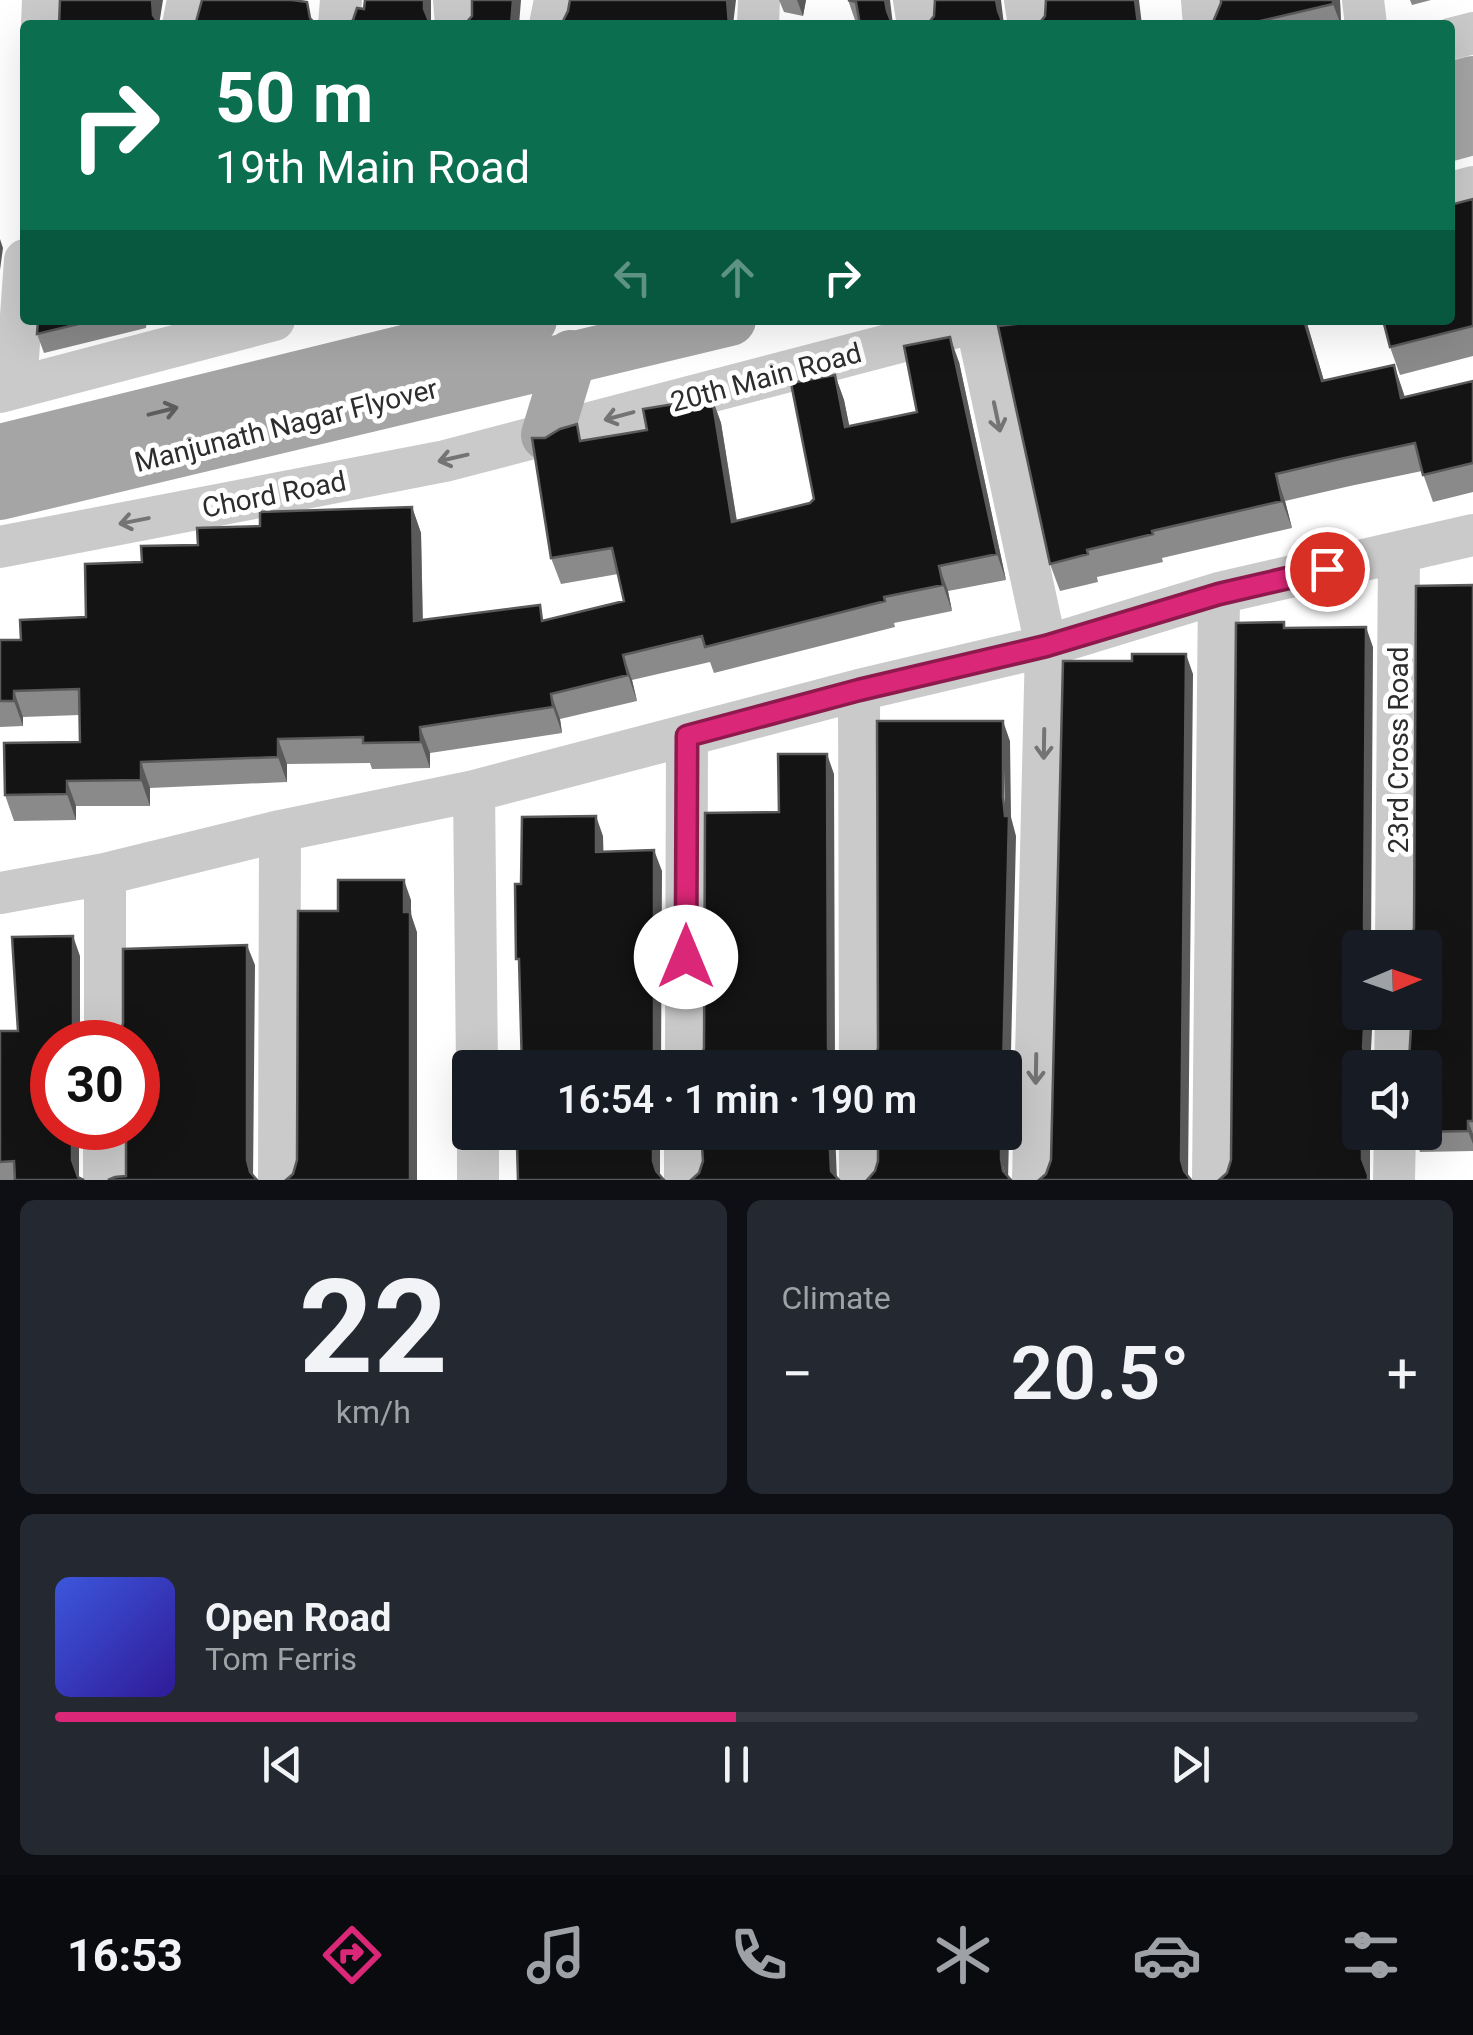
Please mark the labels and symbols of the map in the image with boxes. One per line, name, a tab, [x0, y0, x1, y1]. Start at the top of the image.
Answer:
street label: 20th Main Road	[667, 336, 865, 419]
street label: Manjunath Nagar Flyover	[131, 372, 441, 479]
one-way arrow	[147, 400, 178, 419]
one-way arrow	[988, 401, 1007, 433]
one-way arrow	[604, 407, 635, 426]
one-way arrow	[438, 450, 470, 468]
street label: Chord Road	[199, 464, 349, 525]
one-way arrow	[118, 512, 151, 531]
pin	[1285, 527, 1370, 612]
street label: 23rd Cross Road	[1382, 647, 1415, 853]
one-way arrow	[1034, 727, 1053, 759]
position arrow	[634, 905, 738, 1009]
north arrow	[1342, 930, 1442, 1030]
speed limit sign: 30	[30, 1020, 160, 1150]
one-way arrow	[1026, 1052, 1045, 1084]

